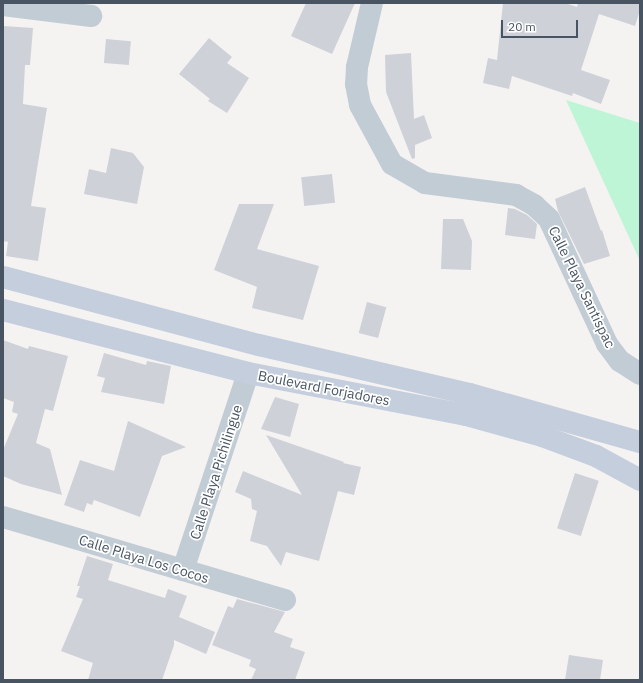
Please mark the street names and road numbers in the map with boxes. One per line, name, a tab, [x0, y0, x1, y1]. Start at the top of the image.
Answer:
street label: Calle Playa Santispac	[545, 223, 619, 351]
street label: Boulevard Forjadores	[257, 367, 391, 409]
street label: Calle Playa Pichilingue	[186, 403, 246, 541]
street label: Calle Playa Los Cocos	[77, 531, 211, 587]

